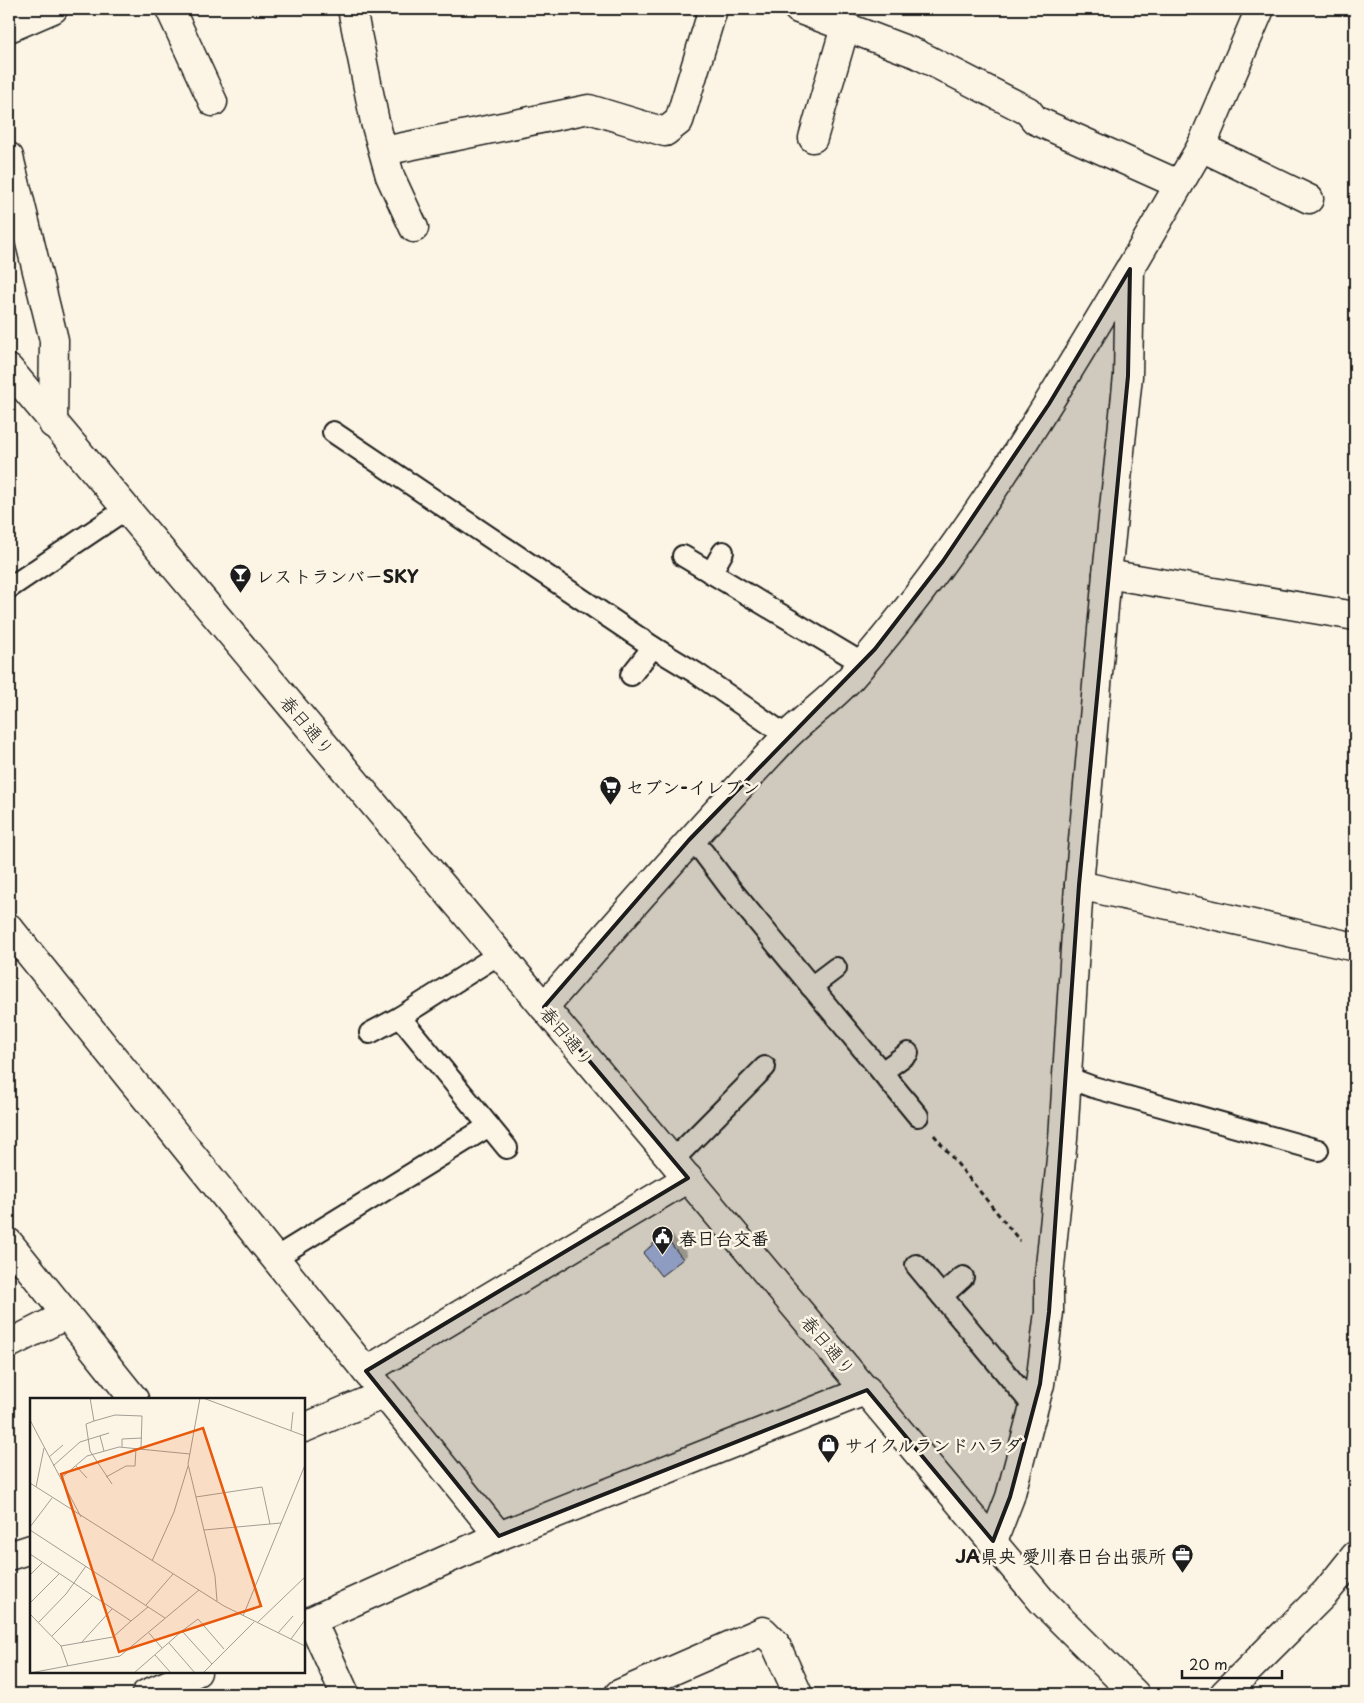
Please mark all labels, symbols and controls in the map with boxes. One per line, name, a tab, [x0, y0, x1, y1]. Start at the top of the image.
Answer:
place label: レストランバーSKY	[256, 562, 419, 589]
bar icon: レストランバーSKY	[228, 563, 252, 594]
street label: 春日通り	[275, 689, 341, 761]
place label: セブン-イレブン	[626, 773, 760, 800]
supermarket icon: セブン-イレブン	[598, 774, 622, 805]
street label: 春日通り	[535, 1000, 601, 1072]
place label: 春日台交番	[679, 1224, 769, 1251]
public building icon: 春日台交番	[651, 1225, 675, 1256]
street label: 春日通り	[796, 1309, 862, 1381]
inset map	[30, 1398, 305, 1673]
place label: サイクルランドハラダ	[845, 1431, 1023, 1458]
shop icon: サイクルランドハラダ	[817, 1432, 841, 1463]
place label: JA県央 愛川春日台出張所	[955, 1542, 1166, 1569]
office icon: JA県央 愛川春日台出張所	[1170, 1543, 1194, 1574]
scale bar	[1182, 1648, 1282, 1680]
text: 20 m	[1189, 1652, 1228, 1675]

